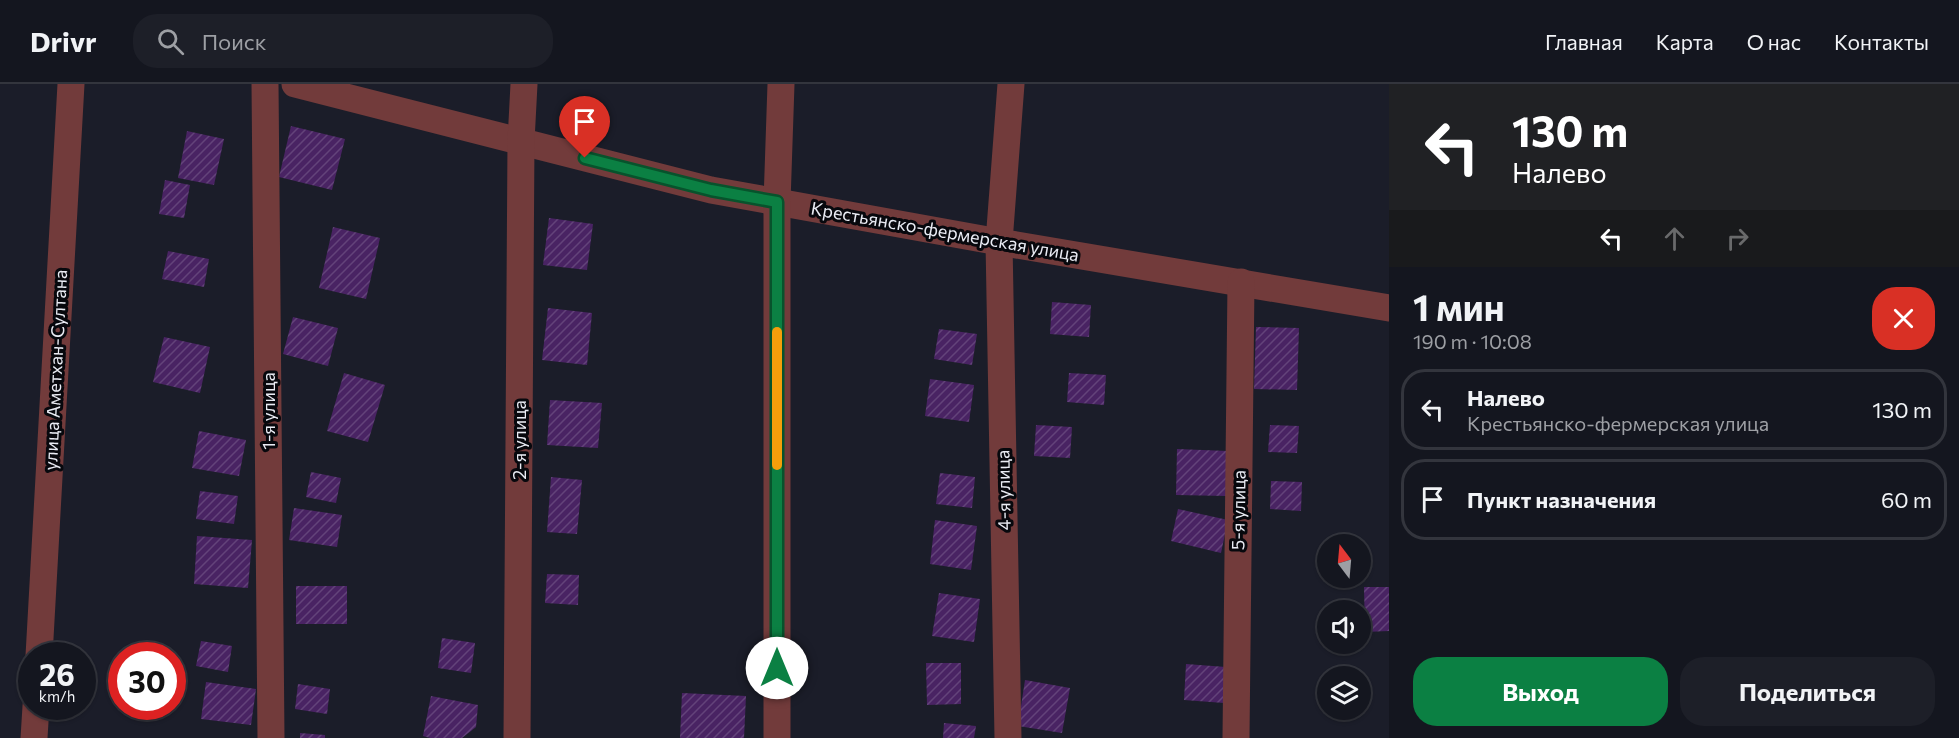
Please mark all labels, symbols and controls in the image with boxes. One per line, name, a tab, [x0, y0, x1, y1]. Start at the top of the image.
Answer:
search box	[133, 14, 553, 68]
text: Drivr	[30, 24, 97, 58]
icon: search	[154, 25, 187, 58]
text: Поиск	[202, 28, 266, 55]
text: Главная	[1545, 29, 1623, 54]
text: Карта	[1656, 29, 1714, 54]
text: О нас	[1747, 29, 1801, 54]
text: Контакты	[1834, 29, 1929, 54]
pin	[559, 96, 610, 158]
text: 130 m	[1512, 104, 1628, 156]
icon: arrive	[568, 105, 601, 138]
icon: left	[1413, 108, 1491, 186]
text: Налево	[1512, 156, 1607, 189]
street label: Крестьянско-фермерская улица	[809, 197, 1081, 265]
icon: left	[1595, 222, 1628, 255]
icon: ahead	[1658, 222, 1691, 255]
icon: right	[1721, 222, 1754, 255]
street label: улица Аметхан-Султана	[39, 269, 71, 471]
text: 1 мин	[1413, 284, 1505, 328]
button: close	[1872, 287, 1935, 350]
text: 190 m · 10:08	[1413, 329, 1532, 353]
street label: 1-я улица	[257, 372, 279, 450]
text: Налево	[1467, 384, 1545, 411]
icon: left	[1416, 393, 1449, 426]
text: 130 m	[1872, 396, 1932, 423]
street label: 2-я улица	[508, 400, 530, 480]
text: Крестьянско-фермерская улица	[1467, 411, 1769, 435]
street label: 4-я улица	[991, 450, 1015, 530]
street label: 5-я улица	[1226, 470, 1250, 550]
icon: arrive	[1416, 483, 1449, 516]
text: Пункт назначения	[1467, 486, 1656, 513]
text: 60 m	[1881, 486, 1932, 513]
north arrow	[1317, 534, 1371, 588]
map controls	[1317, 534, 1371, 720]
button: sound	[1317, 600, 1371, 654]
position arrow	[745, 636, 809, 700]
speed limit sign: 30	[108, 642, 186, 720]
text: 26	[39, 655, 75, 692]
button: Выход	[1413, 657, 1668, 726]
button: Поделиться	[1680, 657, 1935, 726]
button: layers	[1317, 666, 1371, 720]
text: km/h	[39, 687, 75, 705]

